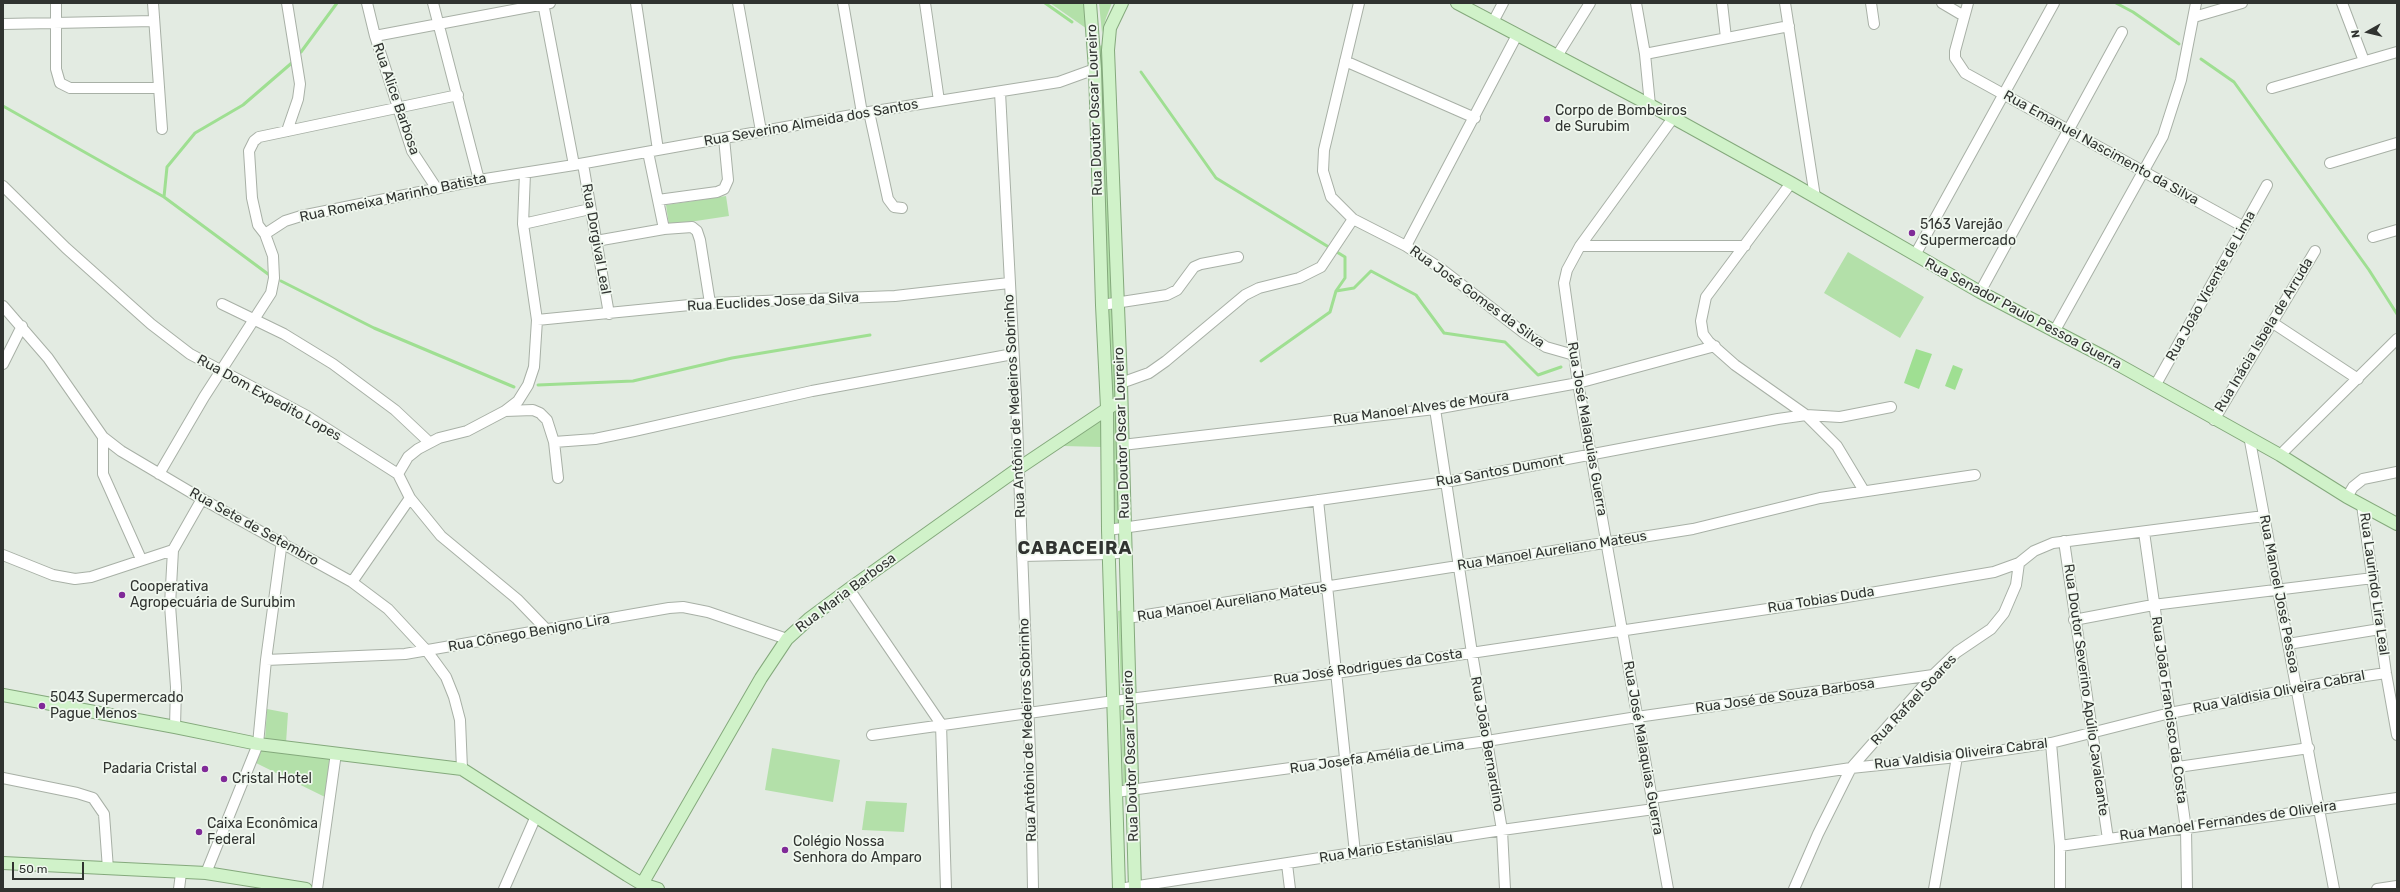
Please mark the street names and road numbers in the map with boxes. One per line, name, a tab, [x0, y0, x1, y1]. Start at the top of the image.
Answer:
street label: Rua Doutor Oscar Loureiro	[1084, 24, 1106, 196]
street label: Rua Alice Barbosa	[369, 41, 423, 157]
street label: Rua Emanuel Nascimento da Silva	[2000, 87, 2202, 209]
street label: Rua Severino Almeida dos Santos	[702, 96, 920, 150]
street label: Rua Romeixa Marinho Batista	[298, 170, 488, 226]
street label: Rua Dorgival Leal	[578, 182, 614, 296]
street label: Rua João Vicente de Lima	[2163, 208, 2259, 364]
street label: Rua José Gomes da Silva	[1406, 242, 1548, 352]
street label: Rua Senador Paulo Pessoa Guerra	[1922, 255, 2124, 373]
street label: Rua Inácia Isbela de Arruda	[2211, 255, 2317, 415]
street label: Rua Euclides Jose da Silva	[687, 289, 859, 315]
street label: Rua Antônio de Medeiros Sobrinho	[1001, 294, 1029, 518]
street label: Rua José Malaquias Guerra	[1563, 341, 1611, 517]
street label: Rua Doutor Oscar Loureiro	[1111, 347, 1133, 519]
street label: Rua Dom Expedito Lopes	[194, 351, 344, 445]
street label: Rua Manoel Alves de Moura	[1332, 387, 1510, 429]
street label: Rua Santos Dumont	[1434, 451, 1566, 491]
street label: Rua Sete de Setembro	[186, 484, 322, 570]
street label: Rua Laurindo Lira Leal	[2356, 511, 2392, 657]
street label: Rua Manoel José Pessoa	[2255, 513, 2303, 675]
street label: Rua Manoel Aureliano Mateus	[1456, 528, 1648, 574]
street label: Rua Maria Barbosa	[793, 550, 899, 636]
street label: Rua Doutor Severino Apúlio Cavalcante	[2060, 563, 2112, 817]
street label: Rua Manoel Aureliano Mateus	[1136, 579, 1328, 625]
street label: Rua Tobias Duda	[1766, 583, 1876, 617]
street label: Rua Cônego Benigno Lira	[447, 611, 611, 655]
street label: Rua João Francisco da Costa	[2148, 615, 2190, 805]
street label: Rua Antônio de Medeiros Sobrinho	[1016, 618, 1040, 842]
street label: Rua José Rodrigues da Costa	[1272, 645, 1464, 689]
street label: Rua Rafael Soares	[1868, 651, 1960, 749]
street label: Rua José Malaquias Guerra	[1619, 660, 1667, 836]
street label: Rua Valdisia Oliveira Cabral	[2192, 667, 2366, 717]
street label: Rua Doutor Oscar Loureiro	[1120, 670, 1142, 842]
street label: Rua João Bernardino	[1467, 675, 1507, 813]
street label: Rua José de Souza Barbosa	[1694, 675, 1876, 717]
street label: Rua Valdisia Oliveira Cabral	[1873, 735, 2049, 773]
street label: Rua Josefa Amélia de Lima	[1289, 736, 1465, 778]
street label: Rua Manoel Fernandes de Oliveira	[2118, 797, 2338, 845]
street label: Rua Mario Estanislau	[1318, 829, 1454, 867]

